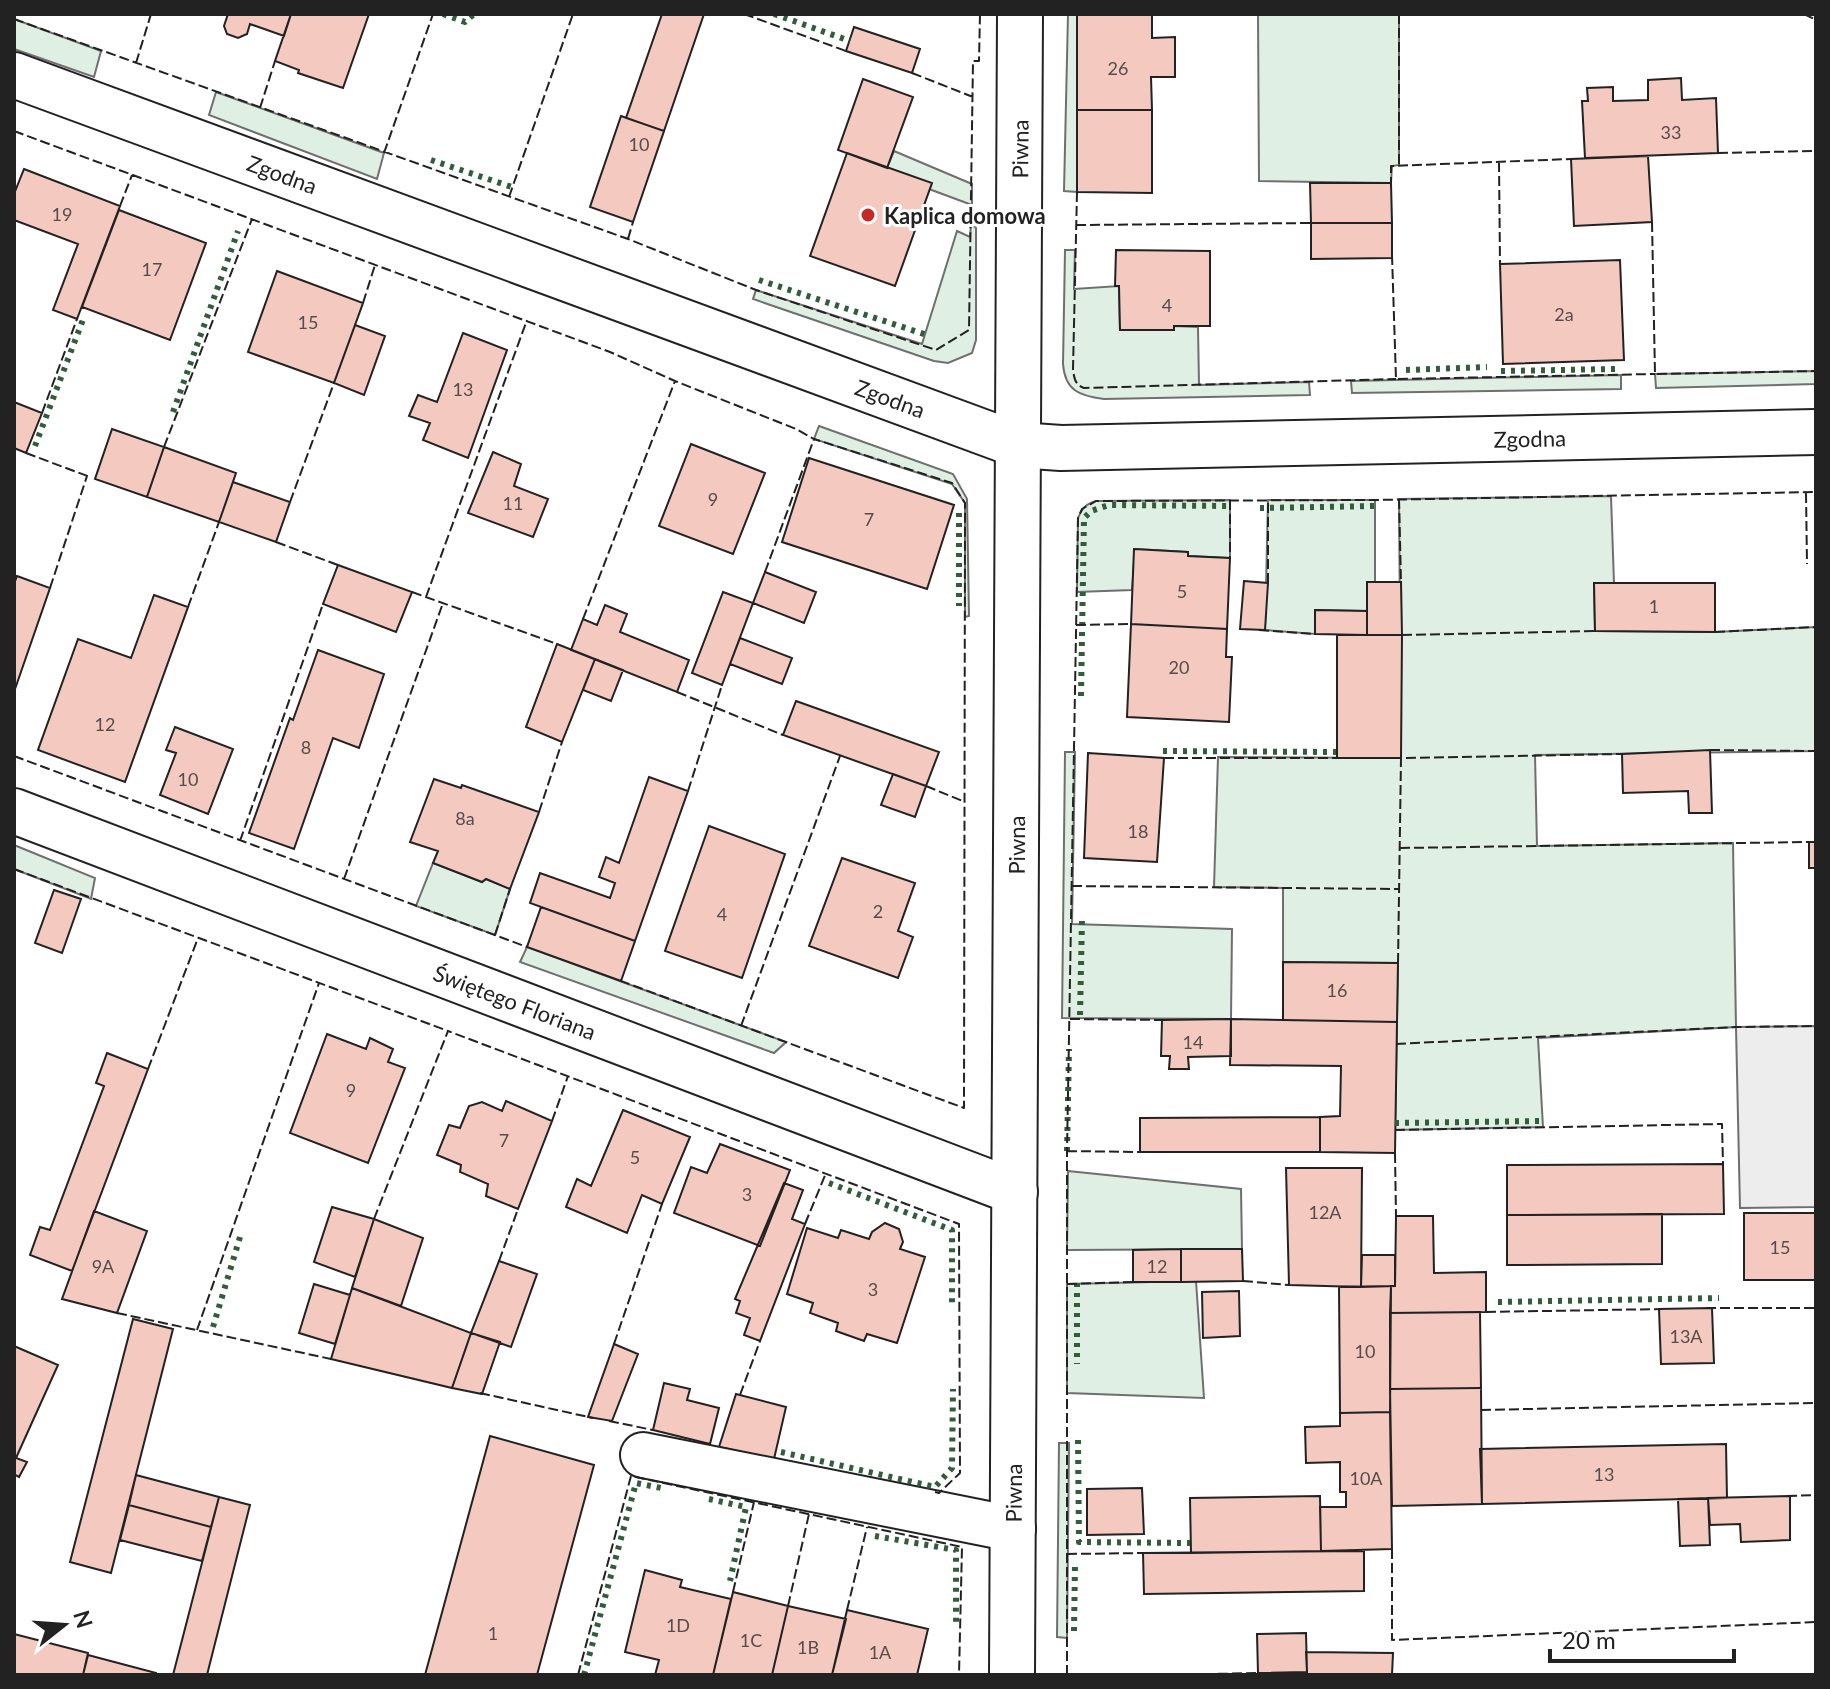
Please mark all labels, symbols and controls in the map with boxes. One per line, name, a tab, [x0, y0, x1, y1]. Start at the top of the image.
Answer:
house number: 26	[1108, 57, 1128, 79]
street label: Piwna	[1006, 119, 1033, 179]
house number: 33	[1661, 121, 1681, 143]
house number: 10	[629, 133, 649, 155]
street label: Zgodna	[244, 149, 321, 199]
place label: Kaplica domowa	[884, 202, 1046, 229]
house number: 19	[52, 203, 72, 225]
marker: Kaplica domowa	[859, 206, 877, 224]
house number: 17	[142, 258, 162, 280]
house number: 4	[1162, 294, 1172, 316]
house number: 2a	[1554, 303, 1574, 325]
house number: 15	[298, 311, 318, 333]
street label: Zgodna	[852, 373, 929, 423]
house number: 13	[453, 378, 473, 400]
street label: Zgodna	[1493, 424, 1566, 452]
house number: 9	[708, 488, 718, 510]
house number: 11	[503, 492, 523, 514]
house number: 7	[864, 508, 874, 530]
house number: 5	[1177, 580, 1187, 602]
house number: 1	[1649, 595, 1659, 617]
house number: 20	[1169, 656, 1189, 678]
house number: 12	[95, 713, 115, 735]
house number: 8	[301, 736, 311, 758]
house number: 10	[178, 768, 198, 790]
house number: 8a	[455, 807, 475, 829]
street label: Piwna	[1002, 815, 1030, 875]
house number: 18	[1128, 820, 1148, 842]
house number: 2	[873, 900, 883, 922]
house number: 4	[717, 903, 727, 925]
street label: Świętego Floriana	[430, 958, 600, 1045]
house number: 16	[1327, 979, 1347, 1001]
house number: 14	[1183, 1031, 1203, 1053]
house number: 9	[346, 1079, 356, 1101]
house number: 7	[499, 1129, 509, 1151]
house number: 5	[630, 1146, 640, 1168]
house number: 3	[742, 1183, 752, 1205]
house number: 12A	[1308, 1201, 1342, 1223]
house number: 15	[1770, 1236, 1790, 1258]
house number: 9A	[92, 1255, 115, 1277]
house number: 12	[1147, 1255, 1167, 1277]
house number: 3	[868, 1278, 878, 1300]
house number: 13A	[1669, 1325, 1703, 1347]
house number: 10	[1355, 1340, 1375, 1362]
street label: Piwna	[999, 1463, 1027, 1523]
house number: 13	[1594, 1463, 1614, 1485]
house number: 10A	[1349, 1467, 1383, 1489]
north arrow	[24, 1585, 104, 1665]
text: N	[68, 1607, 99, 1631]
scale bar	[1550, 1613, 1734, 1663]
house number: 1D	[666, 1614, 690, 1636]
house number: 1	[488, 1622, 498, 1644]
text: 20 m	[1562, 1625, 1616, 1654]
house number: 1C	[740, 1629, 762, 1651]
house number: 1B	[797, 1636, 819, 1658]
house number: 1A	[869, 1641, 892, 1663]

